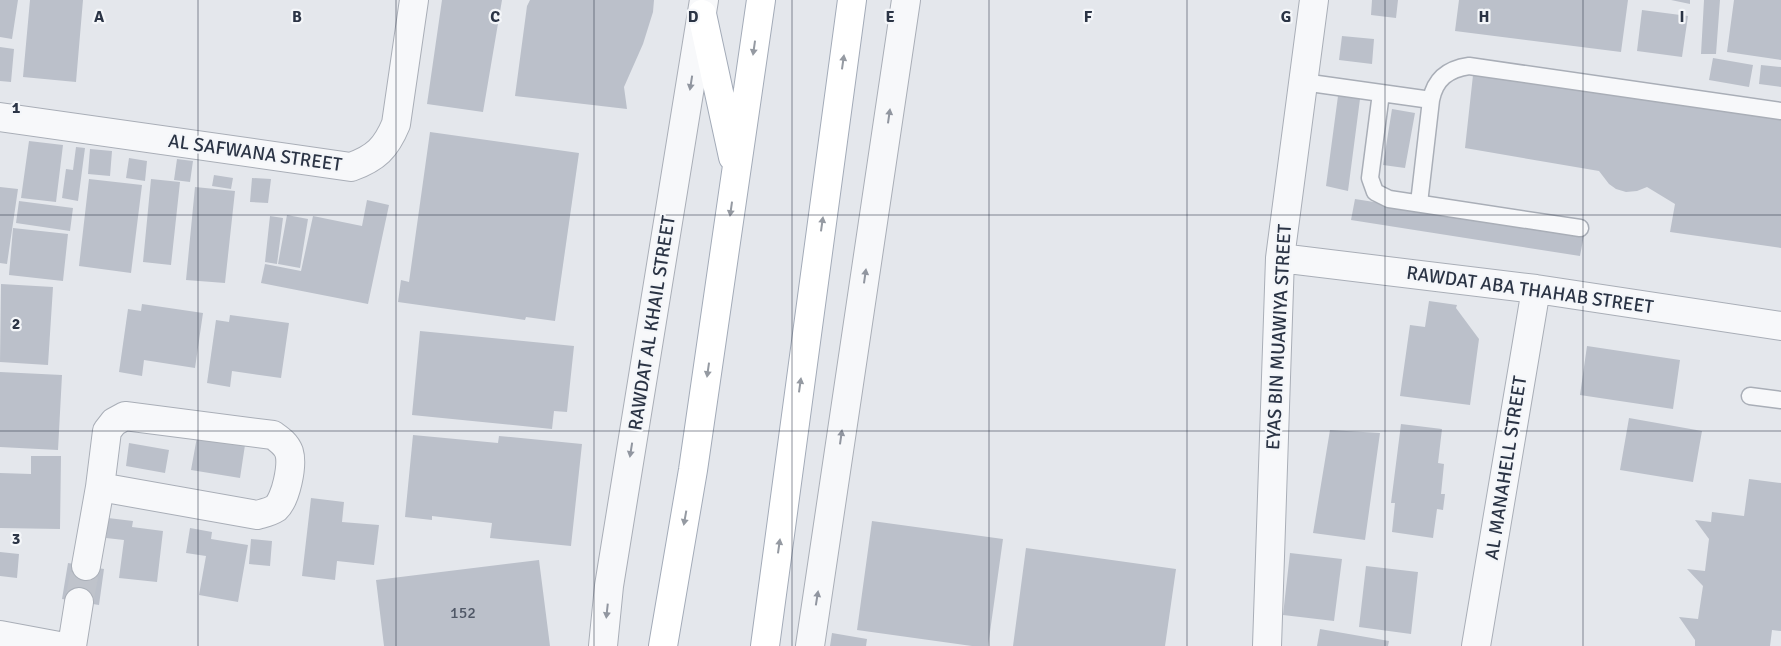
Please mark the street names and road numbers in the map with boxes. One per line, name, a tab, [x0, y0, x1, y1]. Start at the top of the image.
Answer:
street label: AL SAFWANA STREET	[167, 129, 344, 177]
street label: RAWDAT AL KHAIL STREET	[623, 213, 681, 432]
street label: EYAS BIN MUAWIYA STREET	[1261, 223, 1297, 451]
street label: RAWDAT ABA THAHAB STREET	[1405, 261, 1656, 319]
street label: AL MANAHELL STREET	[1480, 374, 1532, 562]

